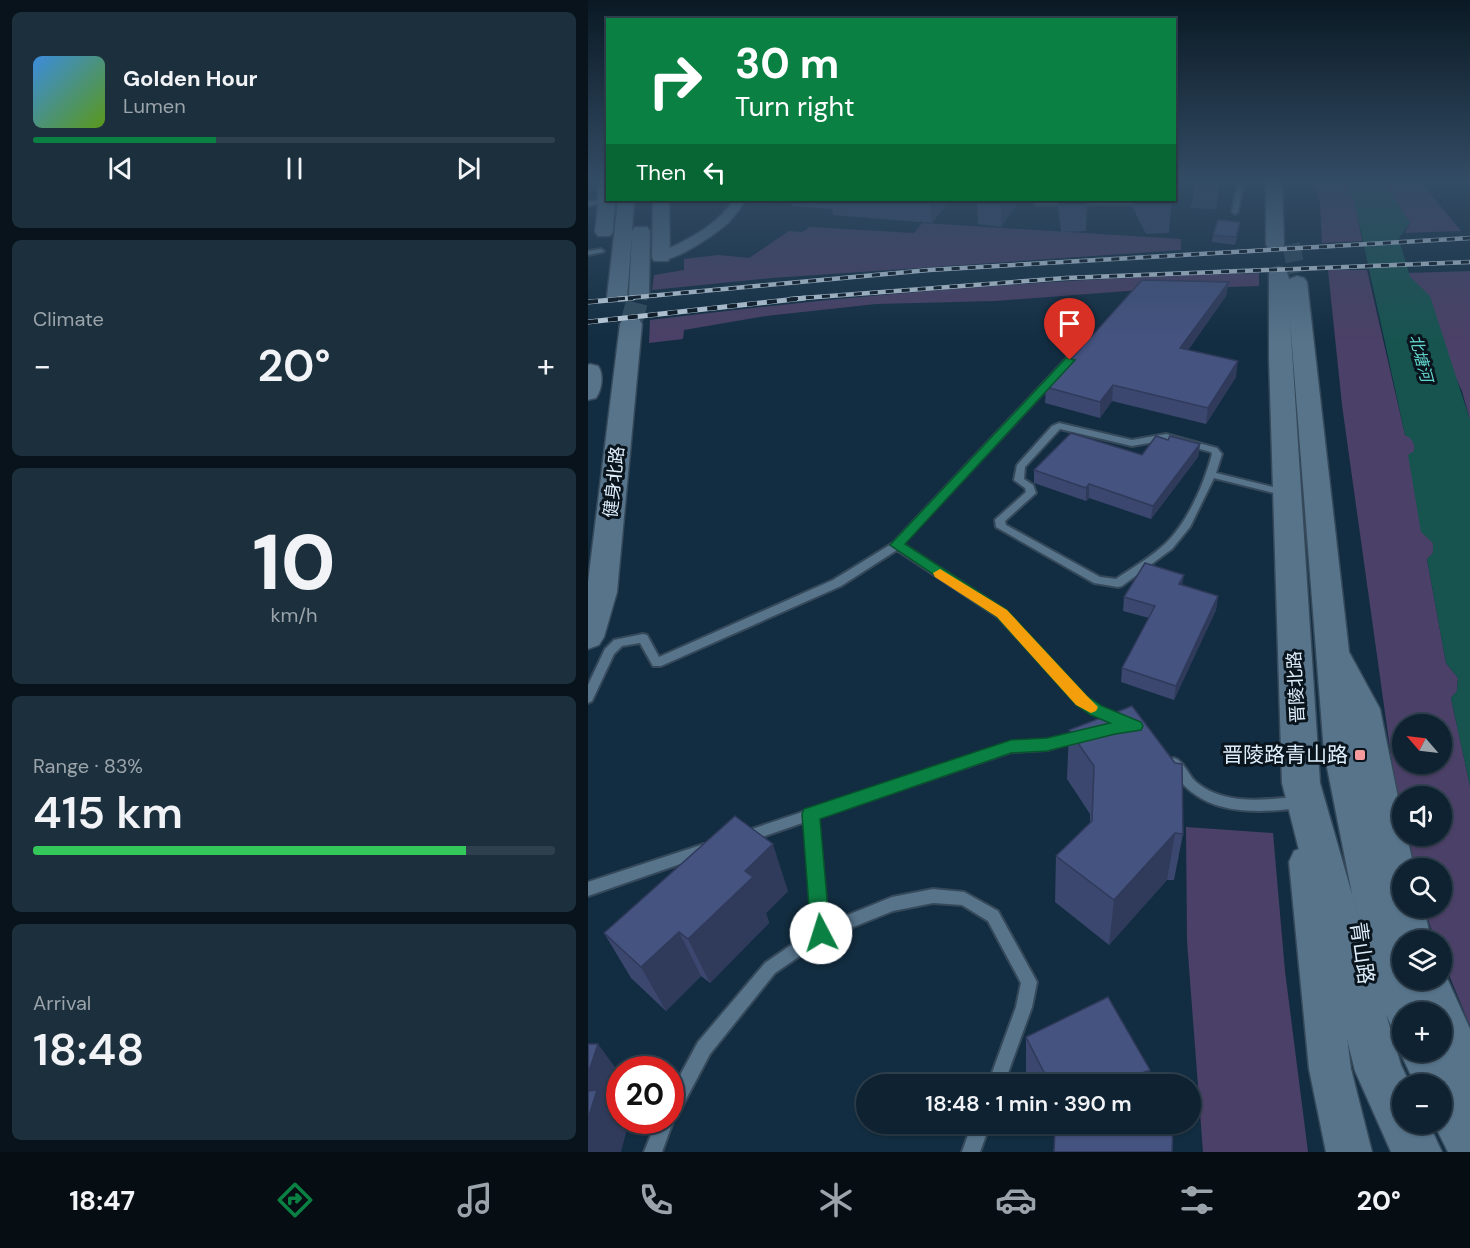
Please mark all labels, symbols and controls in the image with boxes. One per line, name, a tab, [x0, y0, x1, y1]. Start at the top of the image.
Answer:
text: 30 m	[735, 36, 839, 91]
icon: right	[636, 42, 714, 120]
text: Golden Hour	[123, 64, 258, 93]
text: Turn right	[735, 89, 855, 124]
text: Lumen	[123, 93, 186, 119]
icon: previous	[104, 152, 137, 185]
icon: pause	[278, 152, 311, 185]
icon: next	[452, 152, 485, 185]
icon: left	[698, 156, 731, 189]
text: Then	[636, 158, 686, 187]
pin	[1044, 298, 1095, 360]
text: Climate	[33, 306, 104, 332]
icon: arrive	[1053, 307, 1086, 340]
water label: 北塘河	[1405, 332, 1438, 387]
text: 20°	[257, 336, 331, 395]
text: −	[33, 344, 51, 387]
text: +	[537, 344, 555, 387]
street label: 健身北路	[598, 445, 630, 519]
text: 10	[252, 512, 336, 613]
text: km/h	[270, 602, 318, 628]
street label: 晋陵北路	[1282, 650, 1310, 724]
north arrow	[1392, 714, 1452, 774]
map controls	[1392, 714, 1452, 1134]
place label: 晋陵路青山路	[1222, 741, 1348, 769]
marker: 晋陵路青山路	[1353, 748, 1367, 762]
text: Range · 83%	[33, 753, 143, 779]
text: 415 km	[33, 783, 183, 842]
button: sound	[1392, 786, 1452, 846]
button: search	[1392, 858, 1452, 918]
position arrow	[789, 901, 853, 965]
street label: 青山路	[1344, 920, 1380, 986]
button: layers	[1392, 930, 1452, 990]
text: Arrival	[33, 990, 91, 1016]
button: +	[1392, 1002, 1452, 1062]
text: 18:48	[33, 1020, 144, 1079]
speed limit sign: 20	[606, 1056, 684, 1134]
button: −	[1392, 1074, 1452, 1134]
text: 18:48 · 1 min · 390 m	[925, 1089, 1132, 1118]
icon: directions	[274, 1179, 316, 1221]
icon: music	[454, 1179, 496, 1221]
icon: phone	[635, 1179, 677, 1221]
icon: climate	[815, 1179, 857, 1221]
icon: car	[995, 1179, 1037, 1221]
icon: filters	[1176, 1179, 1218, 1221]
text: 18:47	[69, 1183, 135, 1218]
text: 20°	[1356, 1183, 1401, 1218]

